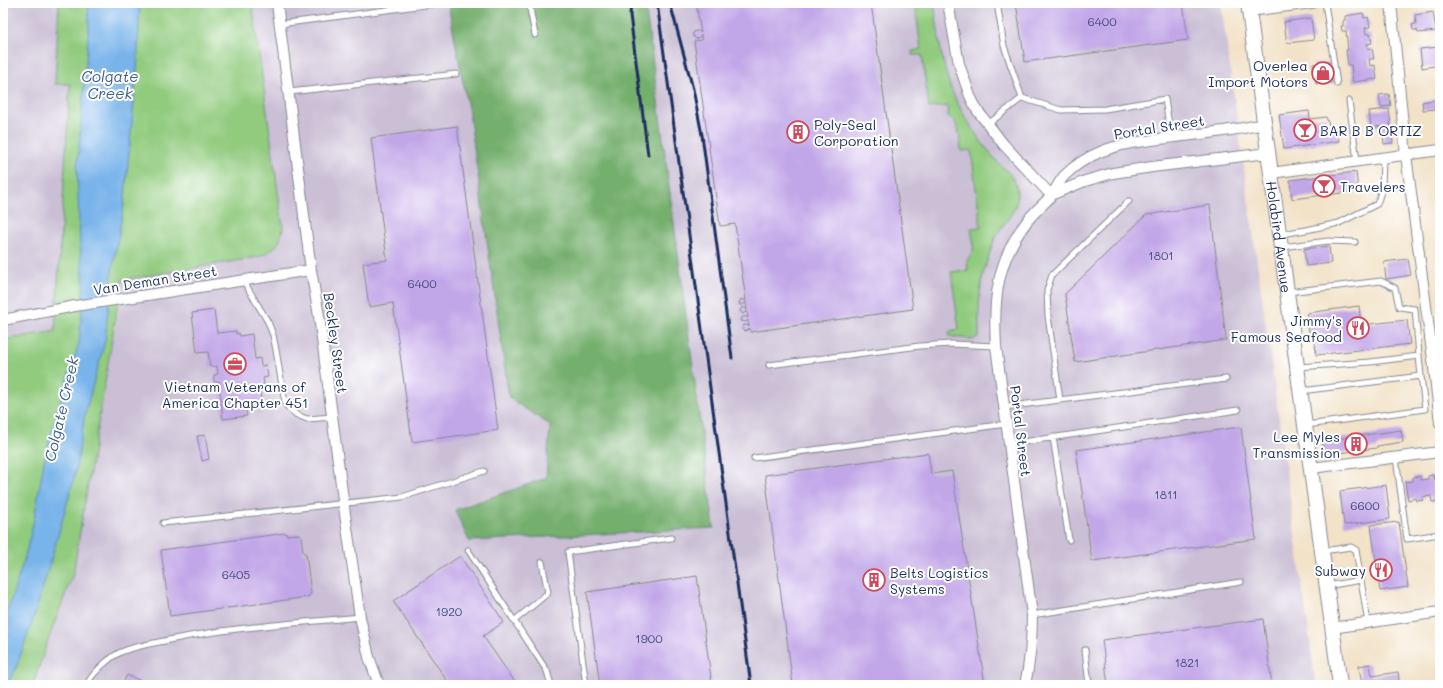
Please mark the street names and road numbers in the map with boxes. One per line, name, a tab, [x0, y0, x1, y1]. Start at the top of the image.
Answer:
street label: Portal Street	[1112, 110, 1206, 144]
street label: Holabird Avenue	[1263, 180, 1296, 294]
street label: Van Deman Street	[92, 261, 218, 299]
street label: Beckley Street	[320, 291, 352, 395]
street label: Portal Street	[1006, 385, 1036, 477]

